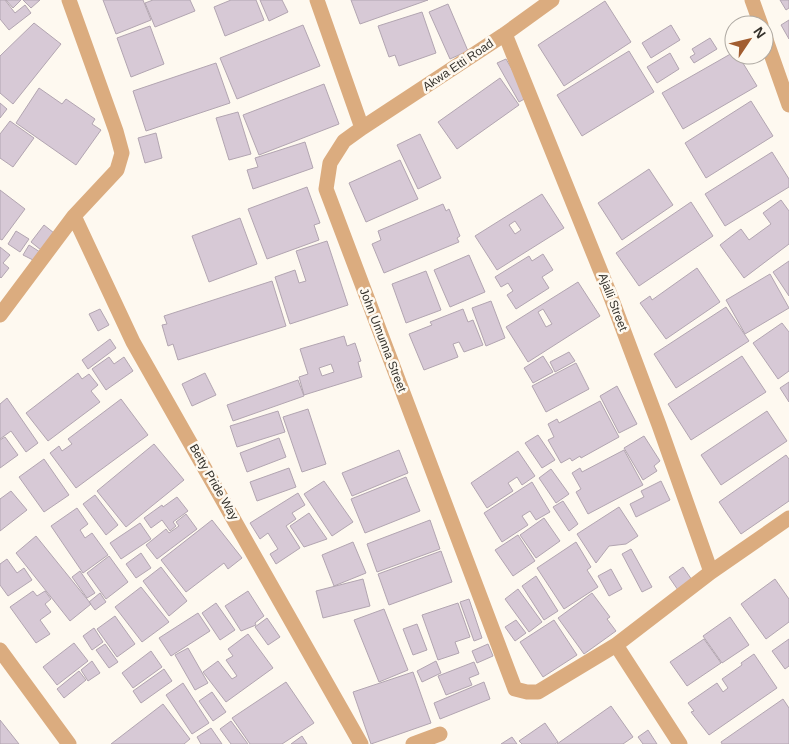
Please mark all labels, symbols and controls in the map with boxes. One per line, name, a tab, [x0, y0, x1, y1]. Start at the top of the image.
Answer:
north arrow	[724, 15, 774, 65]
text: N	[750, 24, 769, 41]
street label: Akwa Etti Road	[420, 36, 496, 94]
street label: Ajalli Street	[596, 271, 631, 333]
street label: John Umunna Street	[357, 286, 409, 395]
street label: Betty Pride Way	[187, 441, 241, 523]

